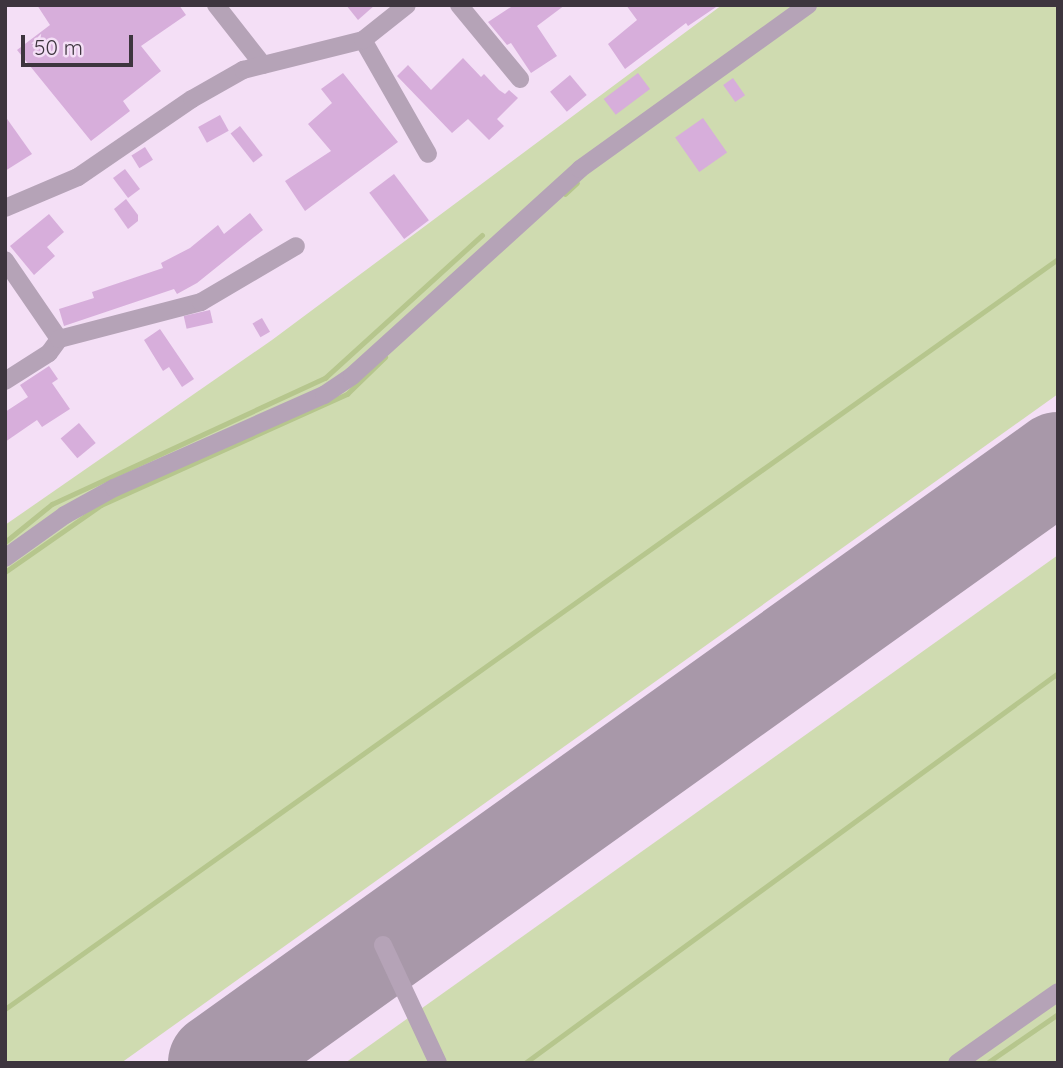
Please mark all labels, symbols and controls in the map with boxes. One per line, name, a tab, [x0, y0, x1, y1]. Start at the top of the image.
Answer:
scale bar	[24, 21, 136, 65]
text: 50 m	[34, 34, 83, 60]

